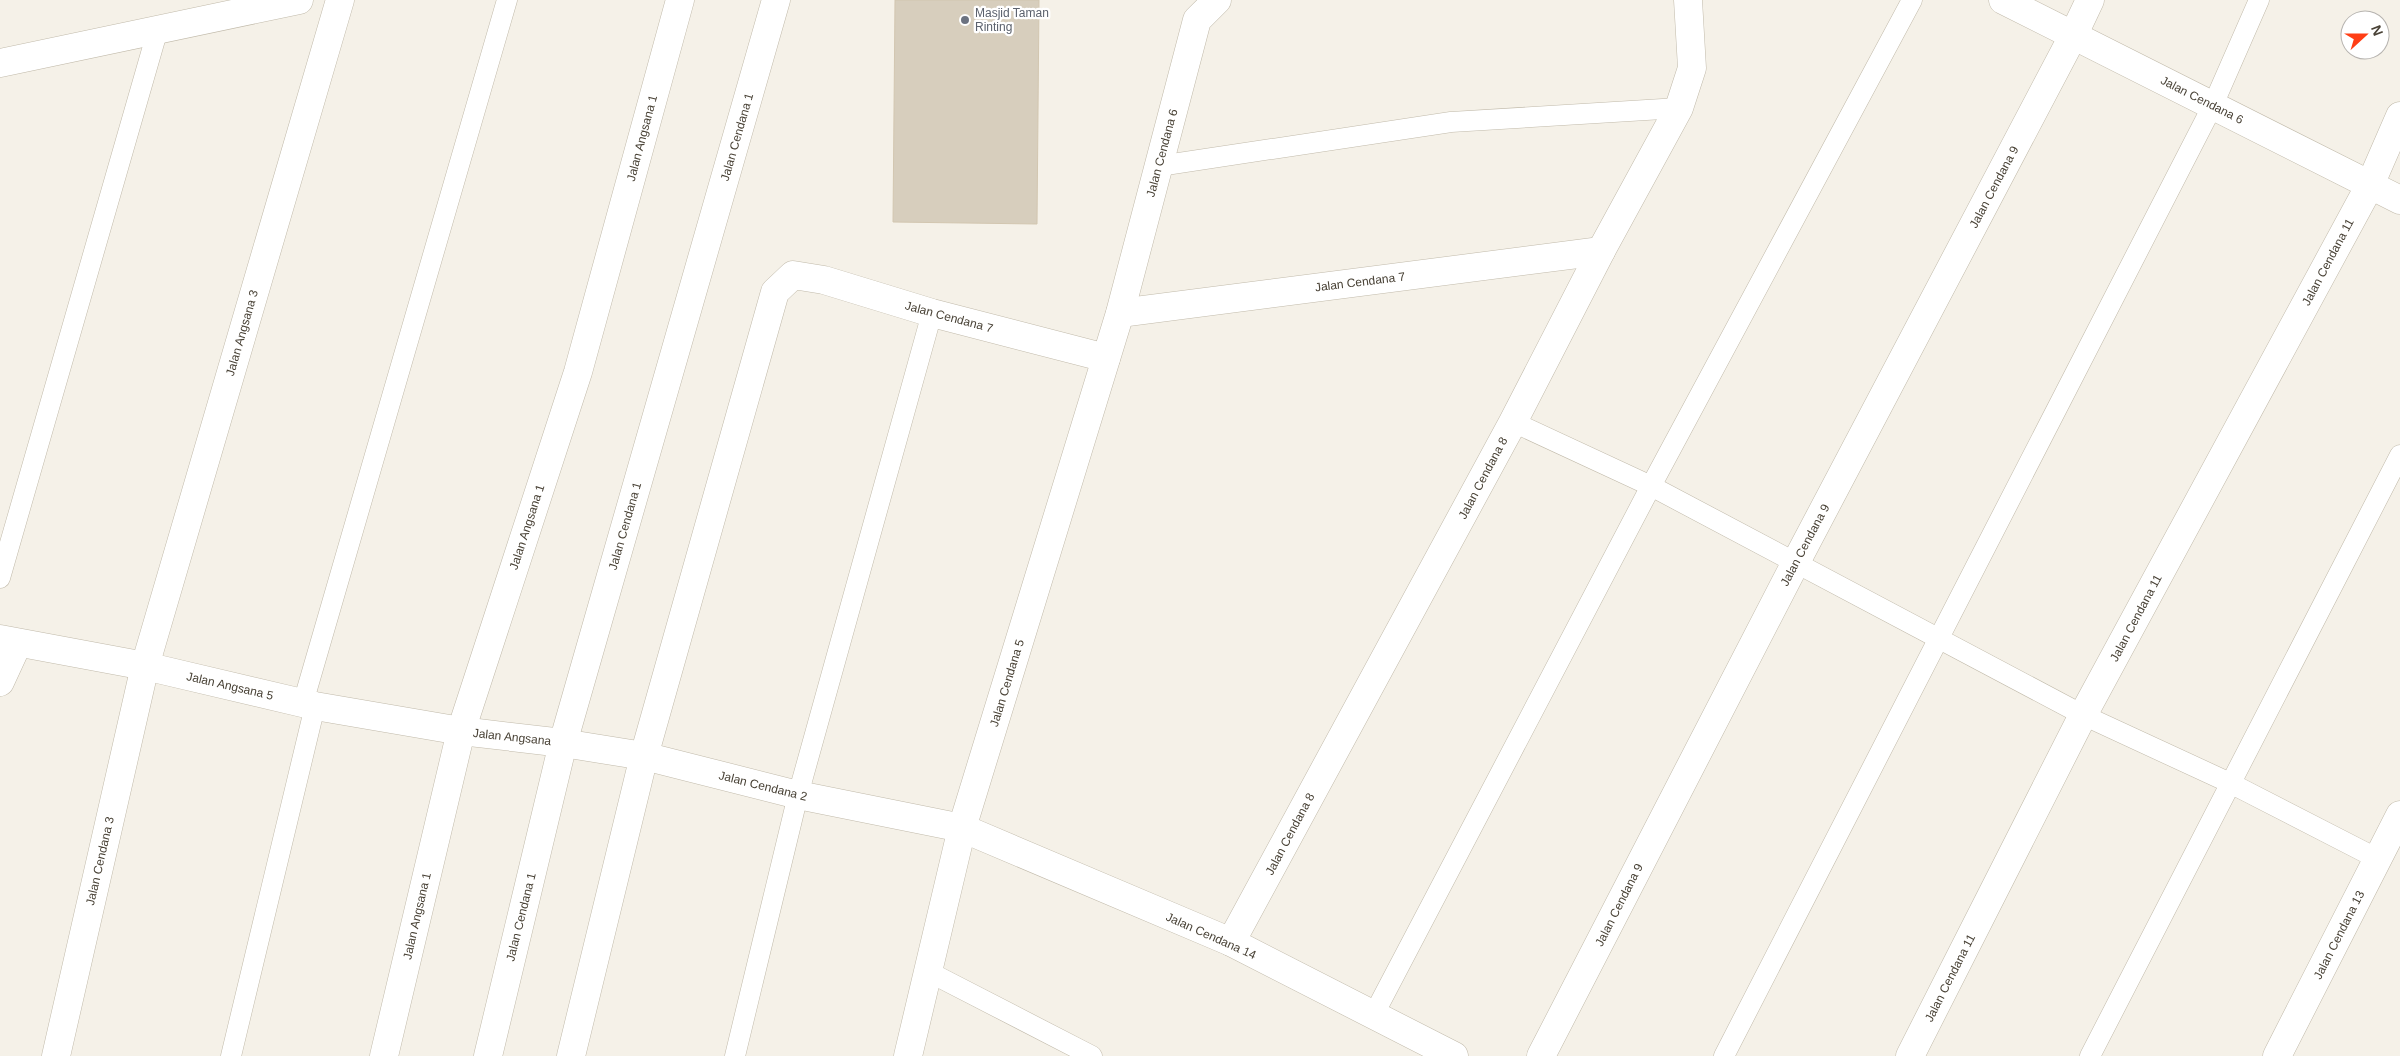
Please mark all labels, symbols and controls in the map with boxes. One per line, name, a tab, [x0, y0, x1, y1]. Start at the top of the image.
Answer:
place label: Masjid Taman Rinting	[975, 6, 1049, 34]
north arrow	[2340, 10, 2390, 60]
marker: Masjid Taman Rinting	[959, 14, 971, 26]
text: N	[2368, 23, 2386, 38]
street label: Jalan Cendana 6	[2158, 73, 2246, 127]
street label: Jalan Cendana 1	[718, 91, 756, 183]
street label: Jalan Angsana 1	[624, 93, 660, 183]
street label: Jalan Cendana 6	[1143, 107, 1181, 199]
street label: Jalan Cendana 9	[1967, 143, 2022, 230]
street label: Jalan Cendana 11	[2299, 216, 2357, 308]
street label: Jalan Cendana 7	[1314, 269, 1406, 294]
street label: Jalan Angsana 3	[223, 288, 261, 378]
street label: Jalan Cendana 7	[903, 298, 995, 336]
street label: Jalan Cendana 8	[1456, 434, 1511, 521]
street label: Jalan Cendana 1	[606, 480, 644, 572]
street label: Jalan Angsana 1	[507, 482, 547, 571]
street label: Jalan Cendana 9	[1778, 501, 1833, 588]
street label: Jalan Cendana 11	[2107, 572, 2165, 664]
street label: Jalan Cendana 5	[987, 637, 1027, 728]
street label: Jalan Angsana 5	[185, 669, 275, 703]
street label: Jalan Angsana	[472, 726, 552, 748]
street label: Jalan Cendana 2	[717, 768, 809, 804]
street label: Jalan Cendana 8	[1263, 790, 1318, 877]
street label: Jalan Cendana 3	[83, 815, 117, 907]
street label: Jalan Cendana 9	[1592, 861, 1646, 949]
street label: Jalan Angsana 1	[400, 871, 434, 961]
street label: Jalan Cendana 1	[503, 871, 539, 963]
street label: Jalan Cendana 13	[2311, 888, 2367, 982]
street label: Jalan Cendana 14	[1164, 910, 1259, 962]
street label: Jalan Cendana 11	[1922, 932, 1978, 1024]

